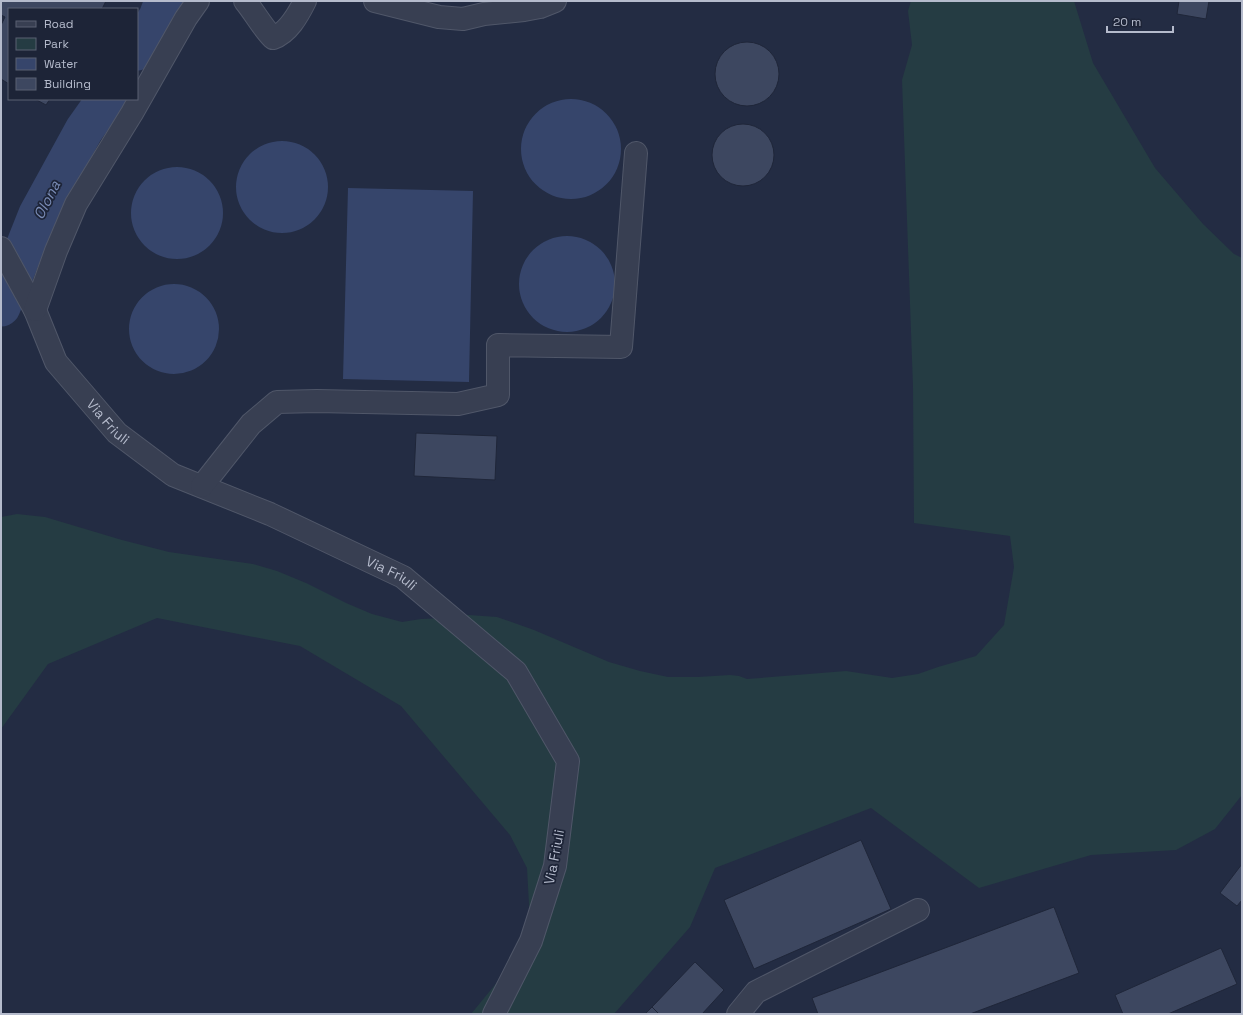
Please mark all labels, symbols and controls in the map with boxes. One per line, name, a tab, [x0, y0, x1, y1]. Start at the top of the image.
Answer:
legend	[8, 8, 138, 100]
scale bar	[1107, 8, 1173, 34]
text: 20 m	[1113, 14, 1141, 30]
text: Road	[44, 16, 73, 32]
text: Park	[44, 36, 69, 52]
text: Water	[44, 56, 78, 72]
text: Building	[44, 76, 91, 92]
water label: Olona	[29, 177, 64, 222]
street label: Via Friuli	[83, 395, 133, 448]
street label: Via Friuli	[363, 552, 421, 594]
street label: Via Friuli	[540, 828, 568, 886]

